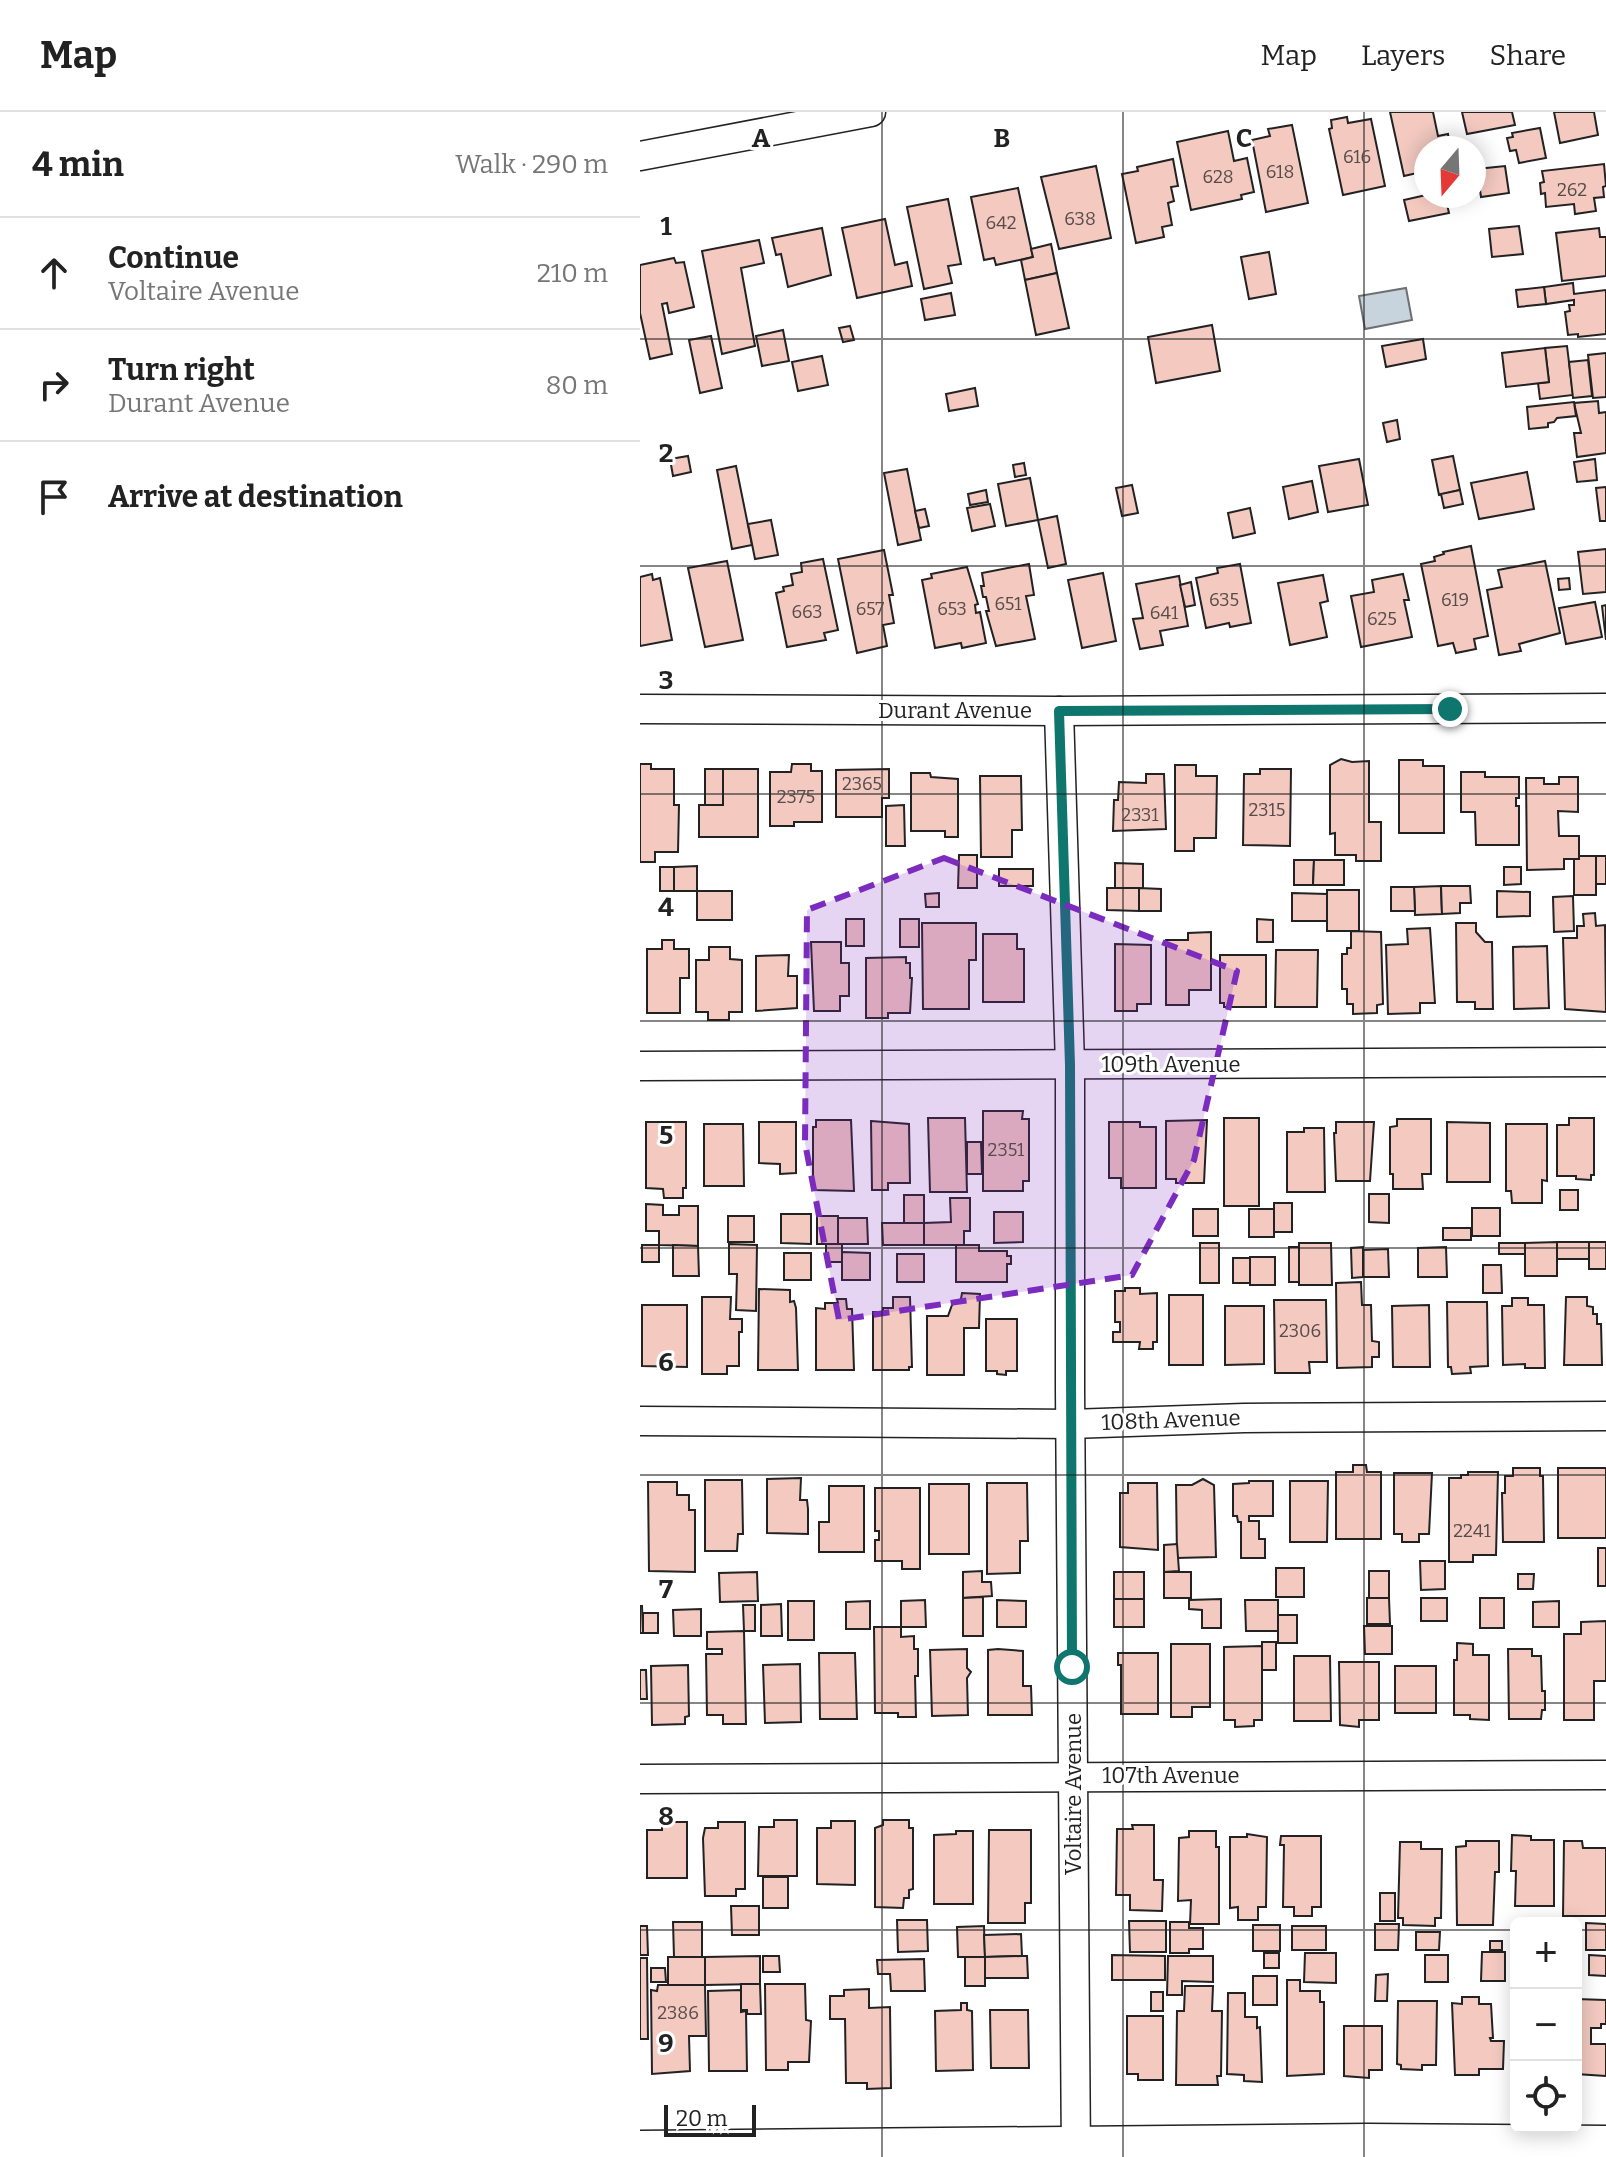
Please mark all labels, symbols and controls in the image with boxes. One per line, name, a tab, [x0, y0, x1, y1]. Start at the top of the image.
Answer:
text: Map	[40, 32, 117, 78]
text: Map	[1260, 39, 1317, 72]
text: Layers	[1361, 39, 1445, 72]
text: Share	[1489, 39, 1566, 72]
text: A	[752, 123, 771, 154]
text: B	[994, 123, 1010, 154]
text: C	[1236, 123, 1252, 154]
north arrow	[1414, 136, 1486, 208]
text: 4 min	[32, 144, 124, 185]
house number: 616	[1343, 146, 1371, 168]
text: Walk · 290 m	[455, 149, 608, 180]
house number: 618	[1266, 161, 1294, 183]
house number: 628	[1203, 166, 1234, 188]
house number: 262	[1557, 179, 1587, 201]
house number: 638	[1064, 208, 1096, 230]
text: 1	[660, 211, 672, 242]
house number: 642	[986, 212, 1016, 234]
text: Continue	[108, 240, 239, 276]
icon: ahead	[32, 251, 76, 295]
text: 210 m	[537, 258, 608, 289]
text: Voltaire Avenue	[108, 276, 299, 307]
text: Turn right	[108, 352, 255, 388]
icon: right	[32, 363, 76, 407]
text: 80 m	[546, 370, 608, 401]
text: Durant Avenue	[108, 388, 290, 419]
text: 2	[659, 438, 673, 469]
icon: arrive	[32, 475, 76, 519]
text: Arrive at destination	[108, 479, 403, 515]
house number: 635	[1209, 589, 1239, 611]
house number: 619	[1441, 589, 1469, 611]
house number: 651	[995, 593, 1022, 615]
house number: 657	[856, 598, 884, 620]
house number: 653	[937, 598, 967, 620]
house number: 663	[791, 601, 823, 623]
house number: 641	[1150, 602, 1179, 624]
house number: 625	[1367, 608, 1397, 630]
text: 3	[659, 665, 673, 696]
route end	[1432, 691, 1468, 727]
street label: Durant Avenue	[878, 697, 1032, 724]
house number: 2365	[842, 773, 882, 795]
house number: 2375	[777, 786, 815, 808]
house number: 2315	[1249, 799, 1285, 821]
house number: 2331	[1121, 804, 1159, 826]
text: 4	[658, 892, 674, 923]
street label: 109th Avenue	[1101, 1051, 1241, 1078]
text: 5	[659, 1120, 673, 1151]
house number: 2351	[988, 1139, 1025, 1161]
house number: 2306	[1279, 1320, 1321, 1342]
text: 6	[658, 1347, 674, 1378]
street label: 108th Avenue	[1101, 1404, 1241, 1436]
house number: 2241	[1453, 1520, 1491, 1542]
text: 7	[659, 1574, 673, 1605]
route start	[1054, 1649, 1090, 1685]
street label: Voltaire Avenue	[1060, 1713, 1087, 1875]
street label: 107th Avenue	[1102, 1762, 1240, 1789]
text: 8	[658, 1801, 674, 1832]
map controls	[1510, 1917, 1582, 2133]
button: +	[1510, 1917, 1582, 1989]
button: −	[1510, 1989, 1582, 2061]
house number: 2386	[657, 2002, 699, 2024]
text: 9	[658, 2028, 674, 2059]
button: locate	[1510, 2061, 1582, 2133]
scale bar	[664, 2101, 756, 2137]
text: 20 m	[676, 2105, 727, 2132]

